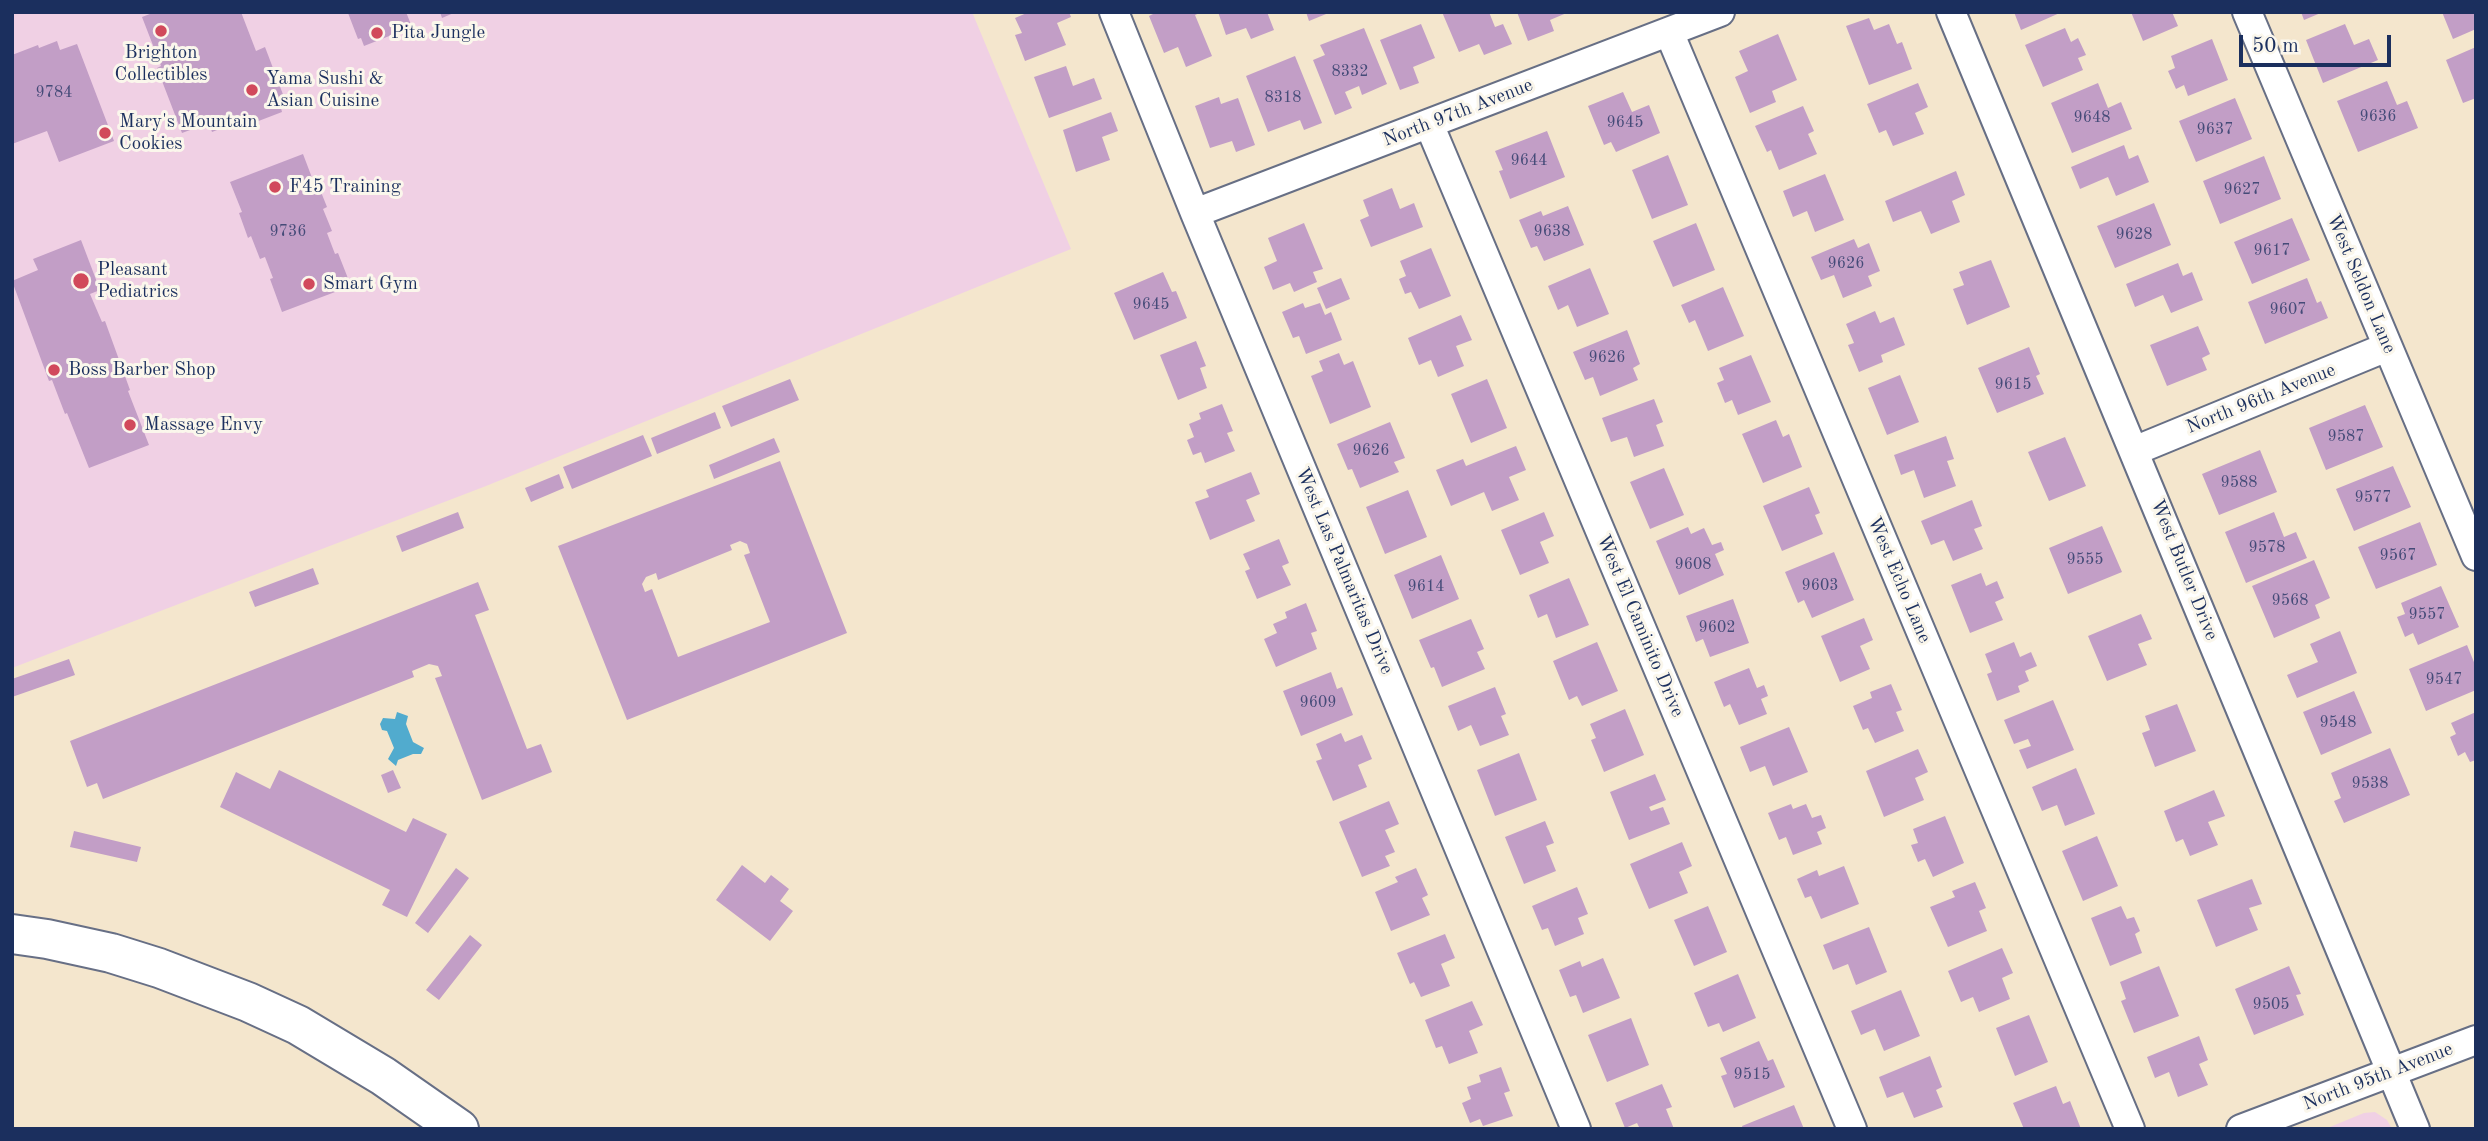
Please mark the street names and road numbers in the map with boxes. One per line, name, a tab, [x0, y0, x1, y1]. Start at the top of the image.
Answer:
street label: North 97th Avenue	[1380, 74, 1536, 152]
street label: West Seldon Lane	[2321, 211, 2401, 357]
street label: North 96th Avenue	[2183, 359, 2339, 439]
street label: West Las Palmaritas Drive	[1290, 464, 1398, 678]
street label: West Butler Drive	[2145, 496, 2223, 644]
street label: West Echo Lane	[1862, 513, 1936, 647]
street label: West El Caminito Drive	[1591, 531, 1689, 721]
street label: North 95th Avenue	[2300, 1038, 2456, 1116]

